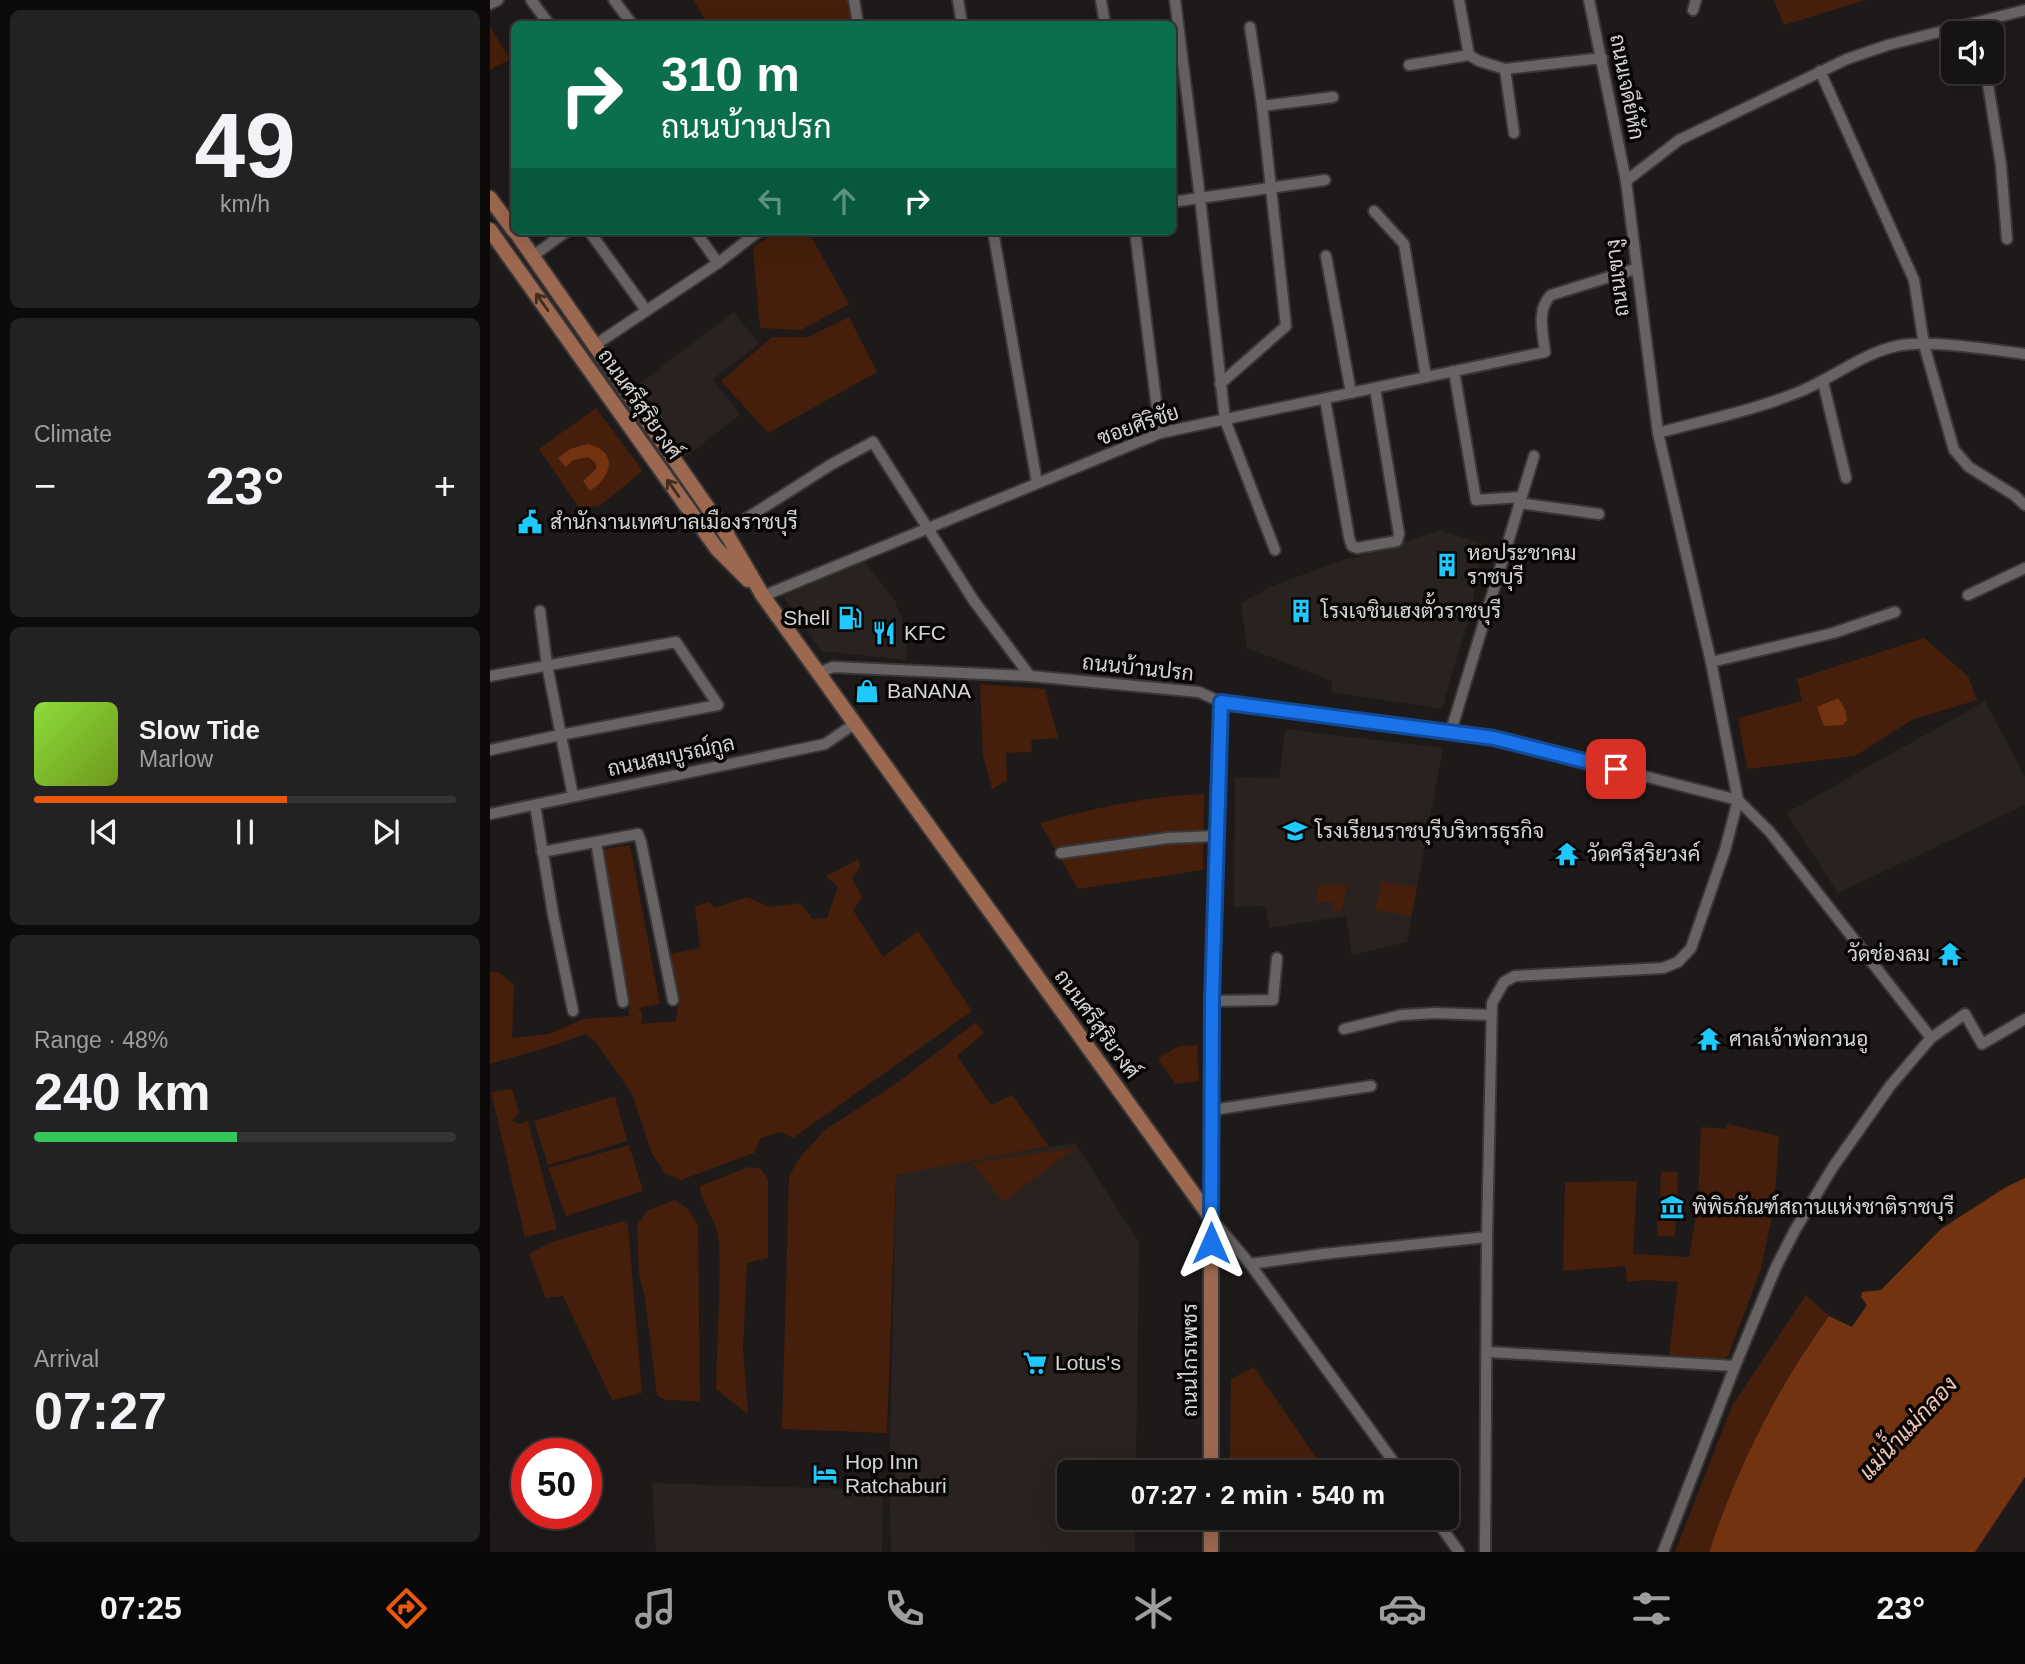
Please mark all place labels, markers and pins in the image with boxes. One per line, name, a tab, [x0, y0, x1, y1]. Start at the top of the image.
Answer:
public building icon: สำนักงานเทศบาลเมืองราชบุรี	[516, 508, 544, 536]
place label: สำนักงานเทศบาลเมืองราชบุรี	[550, 508, 798, 536]
place label: หอประชาคม ราชบุรี	[1467, 541, 1576, 591]
building icon: หอประชาคม ราชบุรี	[1433, 551, 1461, 579]
place label: โรงเจชินเฮงตั้วราชบุรี	[1320, 592, 1501, 625]
building icon: โรงเจชินเฮงตั้วราชบุรี	[1287, 597, 1315, 625]
fuel station icon: Shell	[836, 604, 864, 632]
place label: Shell	[783, 606, 830, 629]
restaurant icon: KFC	[870, 619, 898, 647]
place label: KFC	[904, 621, 946, 644]
shop icon: BaNANA	[853, 677, 881, 705]
place label: BaNANA	[887, 679, 971, 702]
pin	[1586, 739, 1646, 799]
school or university icon: โรงเรียนราชบุรีบริหารธุรกิจ	[1281, 817, 1309, 845]
place label: โรงเรียนราชบุรีบริหารธุรกิจ	[1314, 818, 1544, 845]
temple icon: วัดศรีสุริยวงค์	[1553, 840, 1581, 868]
place label: วัดศรีสุริยวงค์	[1587, 840, 1700, 868]
temple icon: วัดช่องลม	[1936, 940, 1964, 968]
place label: วัดช่องลม	[1847, 942, 1930, 965]
temple icon: ศาลเจ้าพ่อกวนอู	[1695, 1025, 1723, 1053]
place label: ศาลเจ้าพ่อกวนอู	[1729, 1027, 1868, 1054]
museum icon: พิพิธภัณฑ์สถานแห่งชาติราชบุรี	[1658, 1193, 1686, 1221]
place label: พิพิธภัณฑ์สถานแห่งชาติราชบุรี	[1692, 1193, 1954, 1221]
supermarket icon: Lotus's	[1021, 1349, 1049, 1377]
place label: Lotus's	[1055, 1351, 1121, 1374]
place label: Hop Inn Ratchaburi	[845, 1450, 947, 1497]
hotel icon: Hop Inn Ratchaburi	[811, 1460, 839, 1488]

